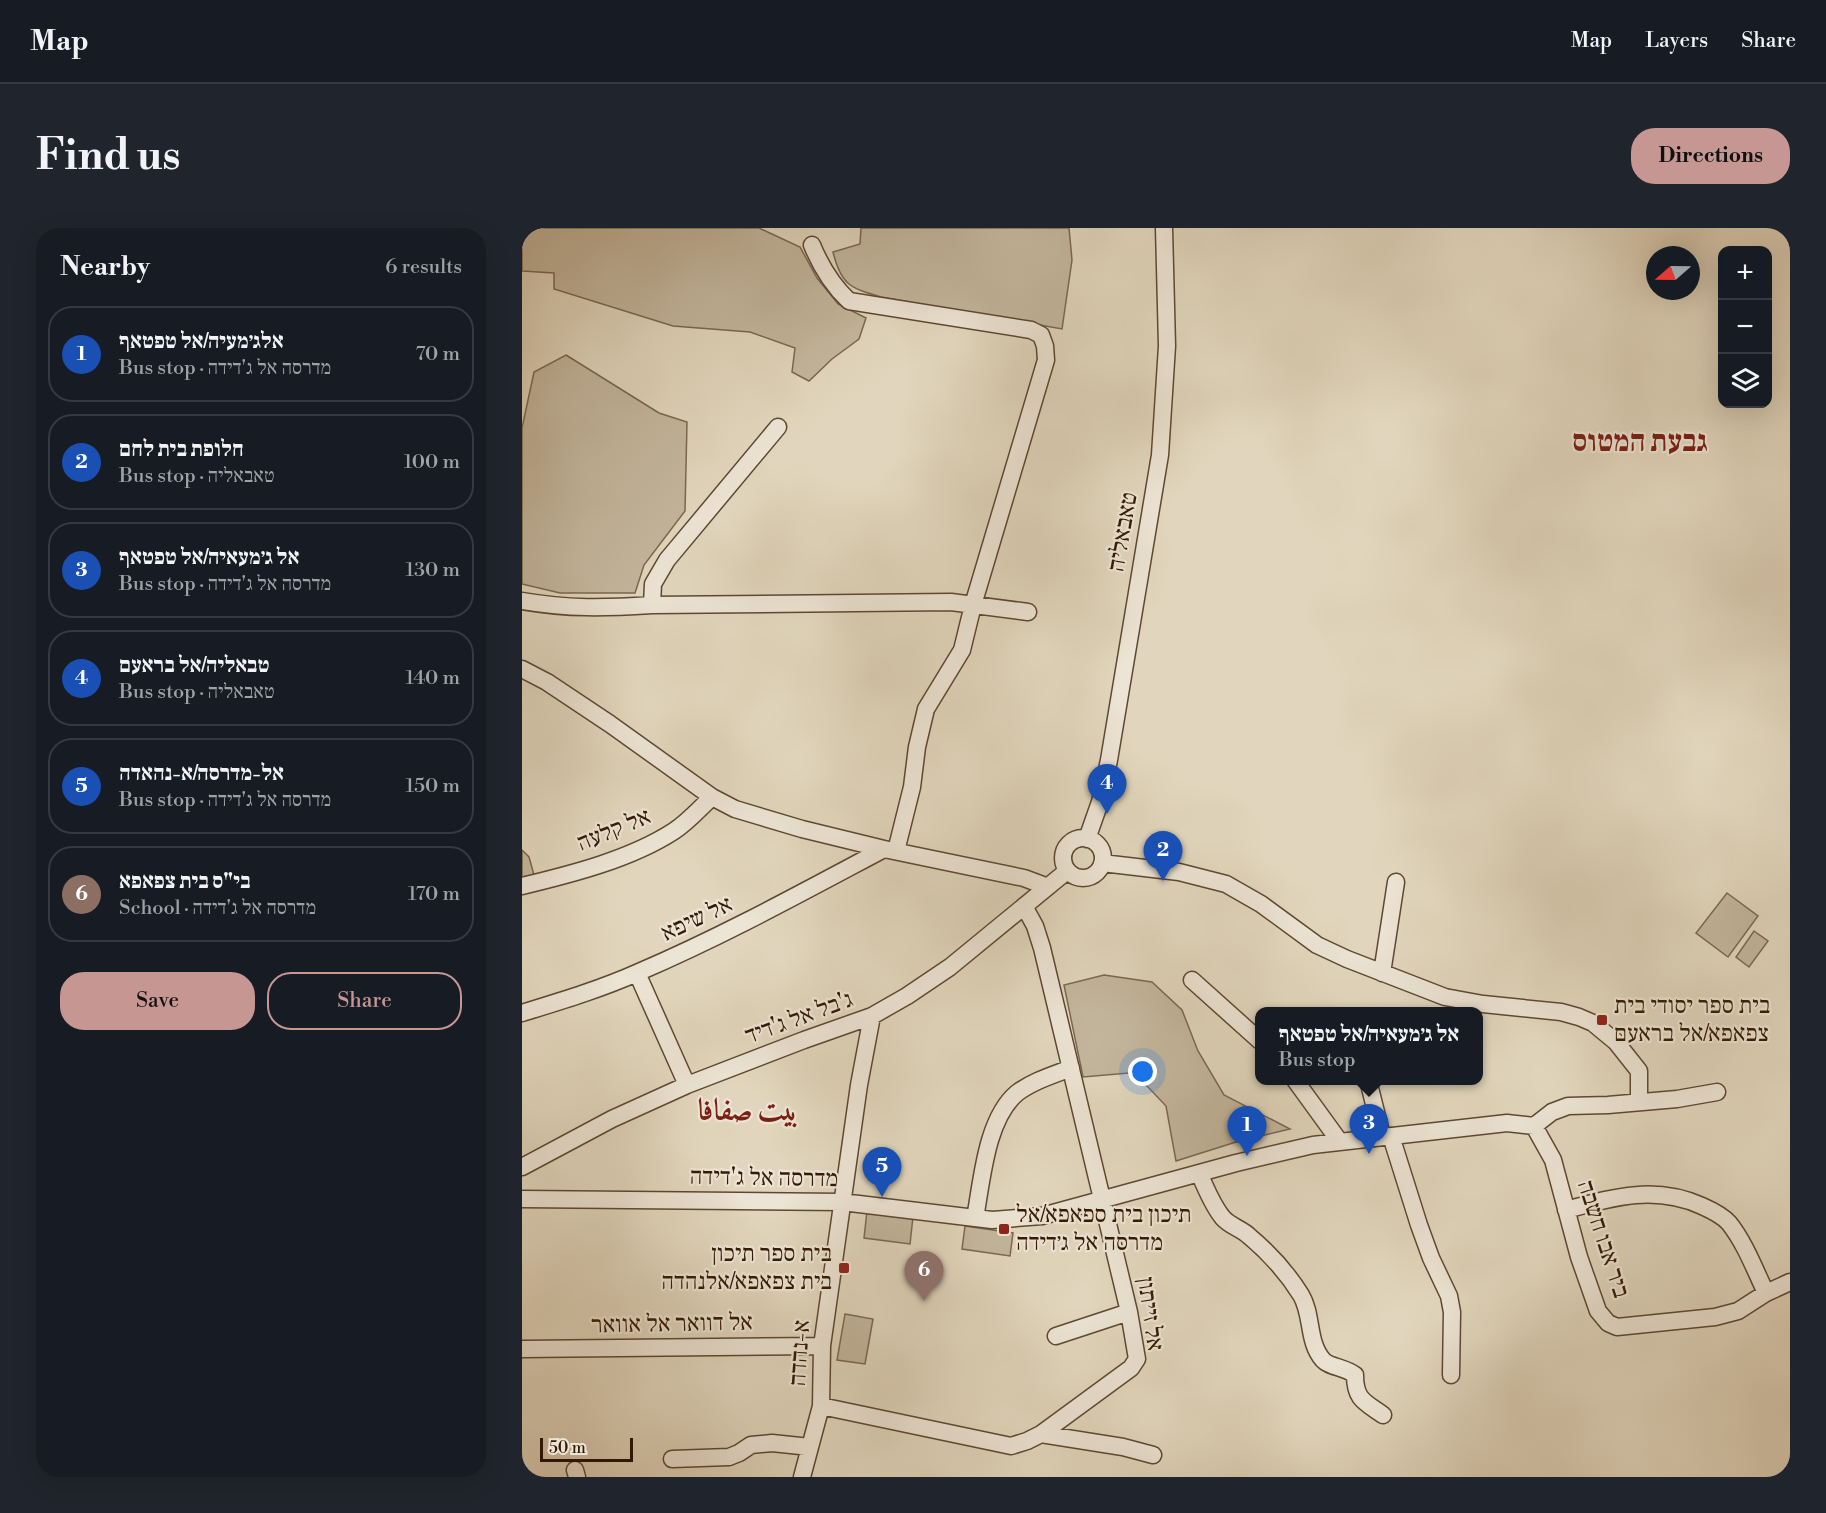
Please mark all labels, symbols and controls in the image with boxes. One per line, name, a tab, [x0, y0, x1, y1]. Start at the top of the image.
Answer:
text: Map	[30, 24, 89, 59]
text: Map	[1571, 28, 1612, 54]
text: Layers	[1645, 28, 1708, 54]
text: Share	[1741, 28, 1796, 54]
button: Directions	[1631, 128, 1790, 184]
text: Find us	[36, 130, 180, 183]
north arrow	[1646, 246, 1700, 300]
map controls	[1718, 246, 1772, 408]
button: +	[1718, 246, 1772, 300]
text: Nearby	[60, 251, 150, 283]
text: 6 results	[385, 255, 462, 280]
button: −	[1718, 300, 1772, 354]
text: אלג׳מעיה/אל טפטאף	[119, 328, 284, 355]
text: 1	[77, 342, 86, 367]
text: 70 m	[416, 342, 460, 367]
button: layers	[1718, 354, 1772, 408]
text: Bus stop · מדרסה אל ג'דידה	[119, 356, 331, 381]
district label: גבעת המטוס	[1572, 423, 1708, 461]
text: חלופת בית לחם	[119, 436, 244, 463]
text: 2	[75, 450, 88, 475]
text: 100 m	[404, 450, 460, 475]
text: Bus stop · טאבאליה	[119, 464, 275, 489]
street label: טאבאליה	[1101, 490, 1145, 574]
text: אל ג׳מעאיה/אל טפטאף	[119, 544, 299, 571]
text: 3	[75, 558, 88, 583]
text: 130 m	[405, 558, 460, 583]
text: Bus stop · מדרסה אל ג'דידה	[119, 572, 331, 597]
text: טבאליה/אל בראעם	[119, 652, 269, 679]
text: 4	[75, 666, 88, 691]
text: 140 m	[405, 666, 460, 691]
text: Bus stop · טאבאליה	[119, 680, 275, 705]
text: אל-מדרסה/א-נהאדה	[119, 760, 284, 787]
pin: 4	[1088, 764, 1126, 814]
text: 5	[75, 774, 88, 799]
text: 150 m	[405, 774, 460, 799]
text: Bus stop · מדרסה אל ג'דידה	[119, 788, 331, 813]
street label: אל קלעה	[573, 802, 655, 858]
pin: 2	[1144, 832, 1182, 881]
text: בי"ס בית צפאפא	[119, 868, 251, 895]
text: 6	[75, 882, 88, 907]
text: 170 m	[408, 882, 460, 907]
street label: אל שיפא	[656, 889, 738, 949]
text: School · מדרסה אל ג'דידה	[119, 896, 316, 921]
button: Save	[60, 972, 255, 1030]
button: Share	[267, 972, 462, 1030]
street label: ג'בל אל ג'דיד	[741, 985, 857, 1051]
place label: בית ספר יסודי בית צפאפא/אל בראעם	[1614, 991, 1770, 1049]
popup	[1255, 1007, 1483, 1085]
marker: בית ספר יסודי בית צפאפא/אל בראעם	[1595, 1013, 1609, 1027]
text: אל ג׳מעאיה/אל טפטאף	[1279, 1021, 1459, 1048]
text: Bus stop	[1279, 1048, 1356, 1073]
your location	[1128, 1057, 1157, 1086]
district label: بيت صفافا	[698, 1092, 798, 1130]
pin: 3	[1350, 1104, 1388, 1154]
pin: 1	[1228, 1106, 1266, 1156]
pin: 5	[862, 1148, 902, 1197]
street label: מדרסה אל ג'דידה	[689, 1162, 839, 1194]
street label: ביר אבו חשבה	[1570, 1176, 1636, 1302]
place label: תיכון בית ספאפא/אל מדרסה אל ג׳דידה	[1016, 1200, 1192, 1258]
marker: תיכון בית ספאפא/אל מדרסה אל ג׳דידה	[997, 1222, 1011, 1236]
place label: בית ספר תיכון בית צפאפא/אלנהדה	[661, 1239, 832, 1297]
pin: 6	[904, 1252, 944, 1301]
marker: בית ספר תיכון בית צפאפא/אלנהדה	[837, 1261, 851, 1275]
street label: אל זייתון	[1130, 1275, 1170, 1353]
street label: אל דוואר אל אוואר	[591, 1308, 753, 1340]
street label: א-נהדה	[783, 1319, 817, 1387]
scale bar	[540, 1435, 633, 1462]
text: 50 m	[549, 1438, 586, 1458]

